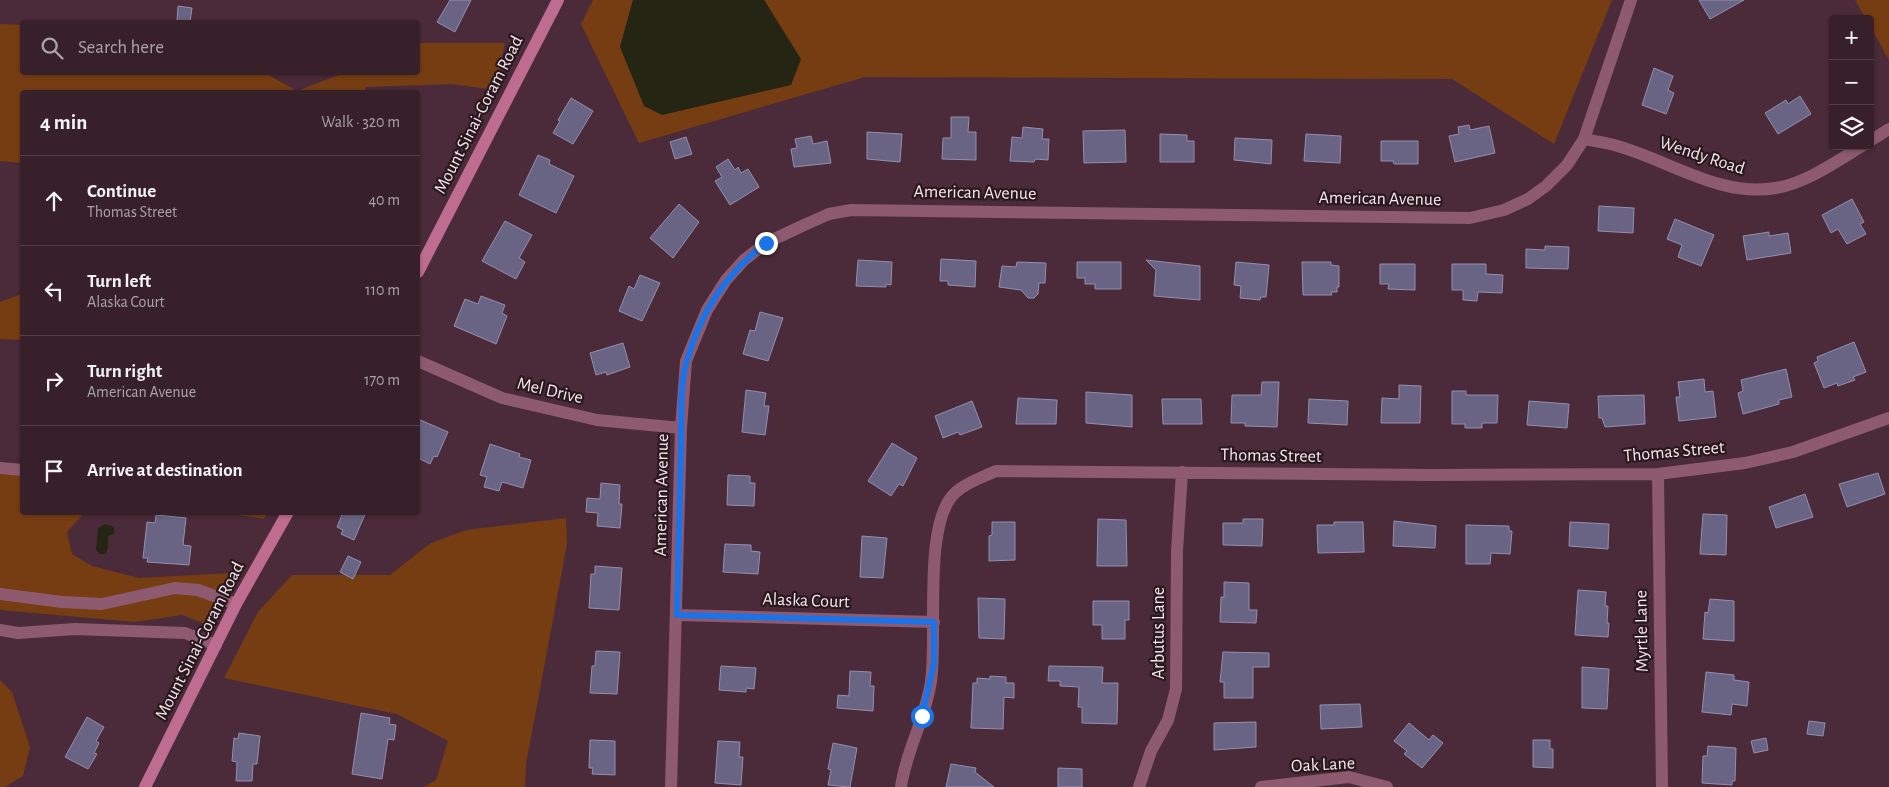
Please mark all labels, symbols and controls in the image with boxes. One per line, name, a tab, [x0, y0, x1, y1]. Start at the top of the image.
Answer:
map controls	[1829, 15, 1874, 150]
button: +	[1829, 15, 1874, 60]
search box	[20, 20, 420, 75]
street label: Mount Sinai-Coram Road	[431, 33, 527, 197]
icon: search	[38, 34, 66, 62]
text: Search here	[78, 38, 164, 57]
button: −	[1829, 60, 1874, 105]
button: layers	[1829, 105, 1874, 150]
text: 4 min	[40, 112, 87, 133]
text: Walk · 320 m	[321, 114, 400, 130]
street label: Wendy Road	[1657, 134, 1747, 178]
text: Continue	[87, 182, 156, 201]
street label: American Avenue	[913, 183, 1037, 203]
icon: ahead	[40, 187, 68, 215]
street label: American Avenue	[1318, 189, 1442, 209]
text: 40 m	[368, 192, 400, 208]
text: Thomas Street	[87, 204, 177, 220]
route end	[755, 232, 778, 255]
text: Turn left	[87, 272, 151, 291]
icon: left	[40, 277, 68, 305]
text: 110 m	[365, 282, 400, 298]
text: Alaska Court	[87, 294, 165, 310]
text: Turn right	[87, 362, 162, 381]
icon: right	[40, 367, 68, 395]
text: 170 m	[364, 372, 400, 388]
street label: Mel Drive	[515, 375, 585, 407]
text: American Avenue	[87, 384, 196, 400]
street label: American Avenue	[652, 433, 672, 557]
street label: Thomas Street	[1623, 439, 1726, 465]
street label: Thomas Street	[1220, 446, 1322, 466]
icon: arrive	[40, 457, 68, 485]
text: Arrive at destination	[87, 461, 243, 480]
street label: Mount Sinai-Coram Road	[152, 559, 248, 723]
street label: Arbutus Lane	[1150, 587, 1168, 679]
street label: Alaska Court	[762, 590, 850, 612]
street label: Myrtle Lane	[1632, 590, 1652, 672]
route start	[911, 705, 934, 728]
street label: Oak Lane	[1291, 754, 1355, 776]

